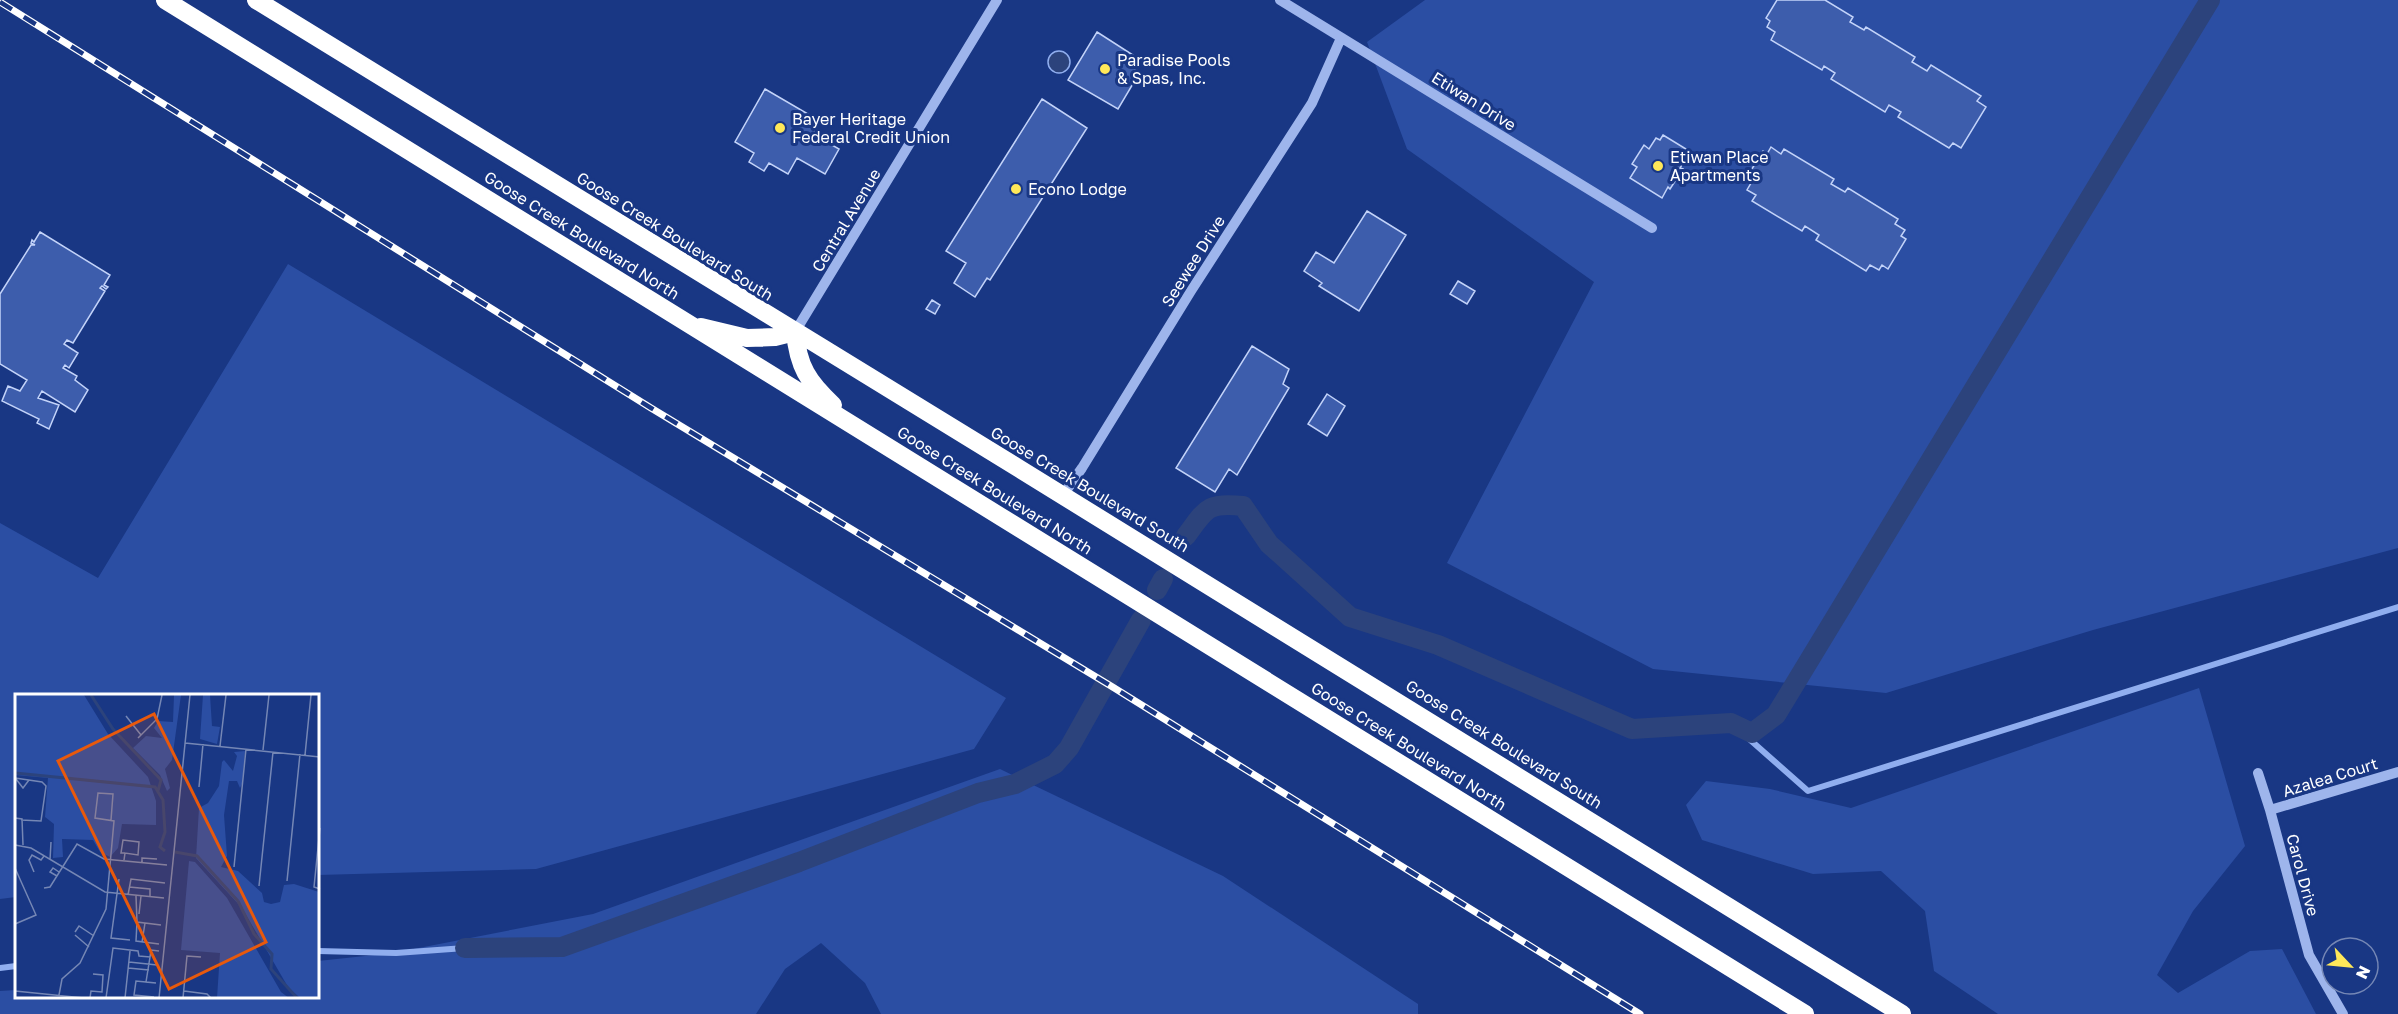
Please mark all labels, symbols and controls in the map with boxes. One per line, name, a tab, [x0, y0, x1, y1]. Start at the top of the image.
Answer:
place label: Paradise Pools & Spas, Inc.	[1117, 50, 1231, 88]
marker: Paradise Pools & Spas, Inc.	[1098, 62, 1112, 76]
street label: Etiwan Drive	[1428, 67, 1520, 135]
place label: Bayer Heritage Federal Credit Union	[792, 109, 950, 147]
marker: Bayer Heritage Federal Credit Union	[773, 121, 787, 135]
place label: Etiwan Place Apartments	[1670, 147, 1769, 185]
marker: Etiwan Place Apartments	[1651, 159, 1665, 173]
street label: Central Avenue	[807, 165, 885, 275]
street label: Goose Creek Boulevard North	[481, 166, 683, 304]
street label: Goose Creek Boulevard South	[573, 167, 777, 305]
place label: Econo Lodge	[1028, 179, 1127, 199]
marker: Econo Lodge	[1009, 182, 1023, 196]
street label: Seewee Drive	[1157, 212, 1229, 310]
street label: Goose Creek Boulevard North	[894, 421, 1096, 559]
street label: Goose Creek Boulevard South	[987, 422, 1193, 556]
street label: Goose Creek Boulevard South	[1402, 675, 1606, 813]
street label: Goose Creek Boulevard North	[1308, 677, 1510, 815]
inset map	[15, 694, 320, 999]
street label: Azalea Court	[2280, 753, 2380, 801]
street label: Carol Drive	[2282, 832, 2324, 918]
north arrow	[2320, 936, 2380, 996]
text: N	[2352, 963, 2375, 982]

